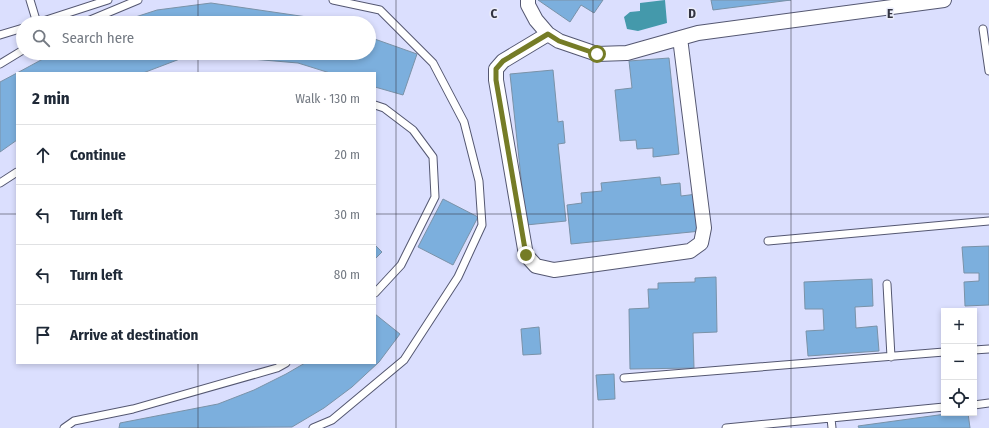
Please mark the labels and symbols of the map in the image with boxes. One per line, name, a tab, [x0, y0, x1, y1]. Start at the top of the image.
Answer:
text: C	[491, 6, 498, 21]
text: D	[688, 6, 696, 21]
text: E	[887, 6, 893, 21]
route start	[588, 45, 606, 63]
route end	[517, 246, 535, 264]

